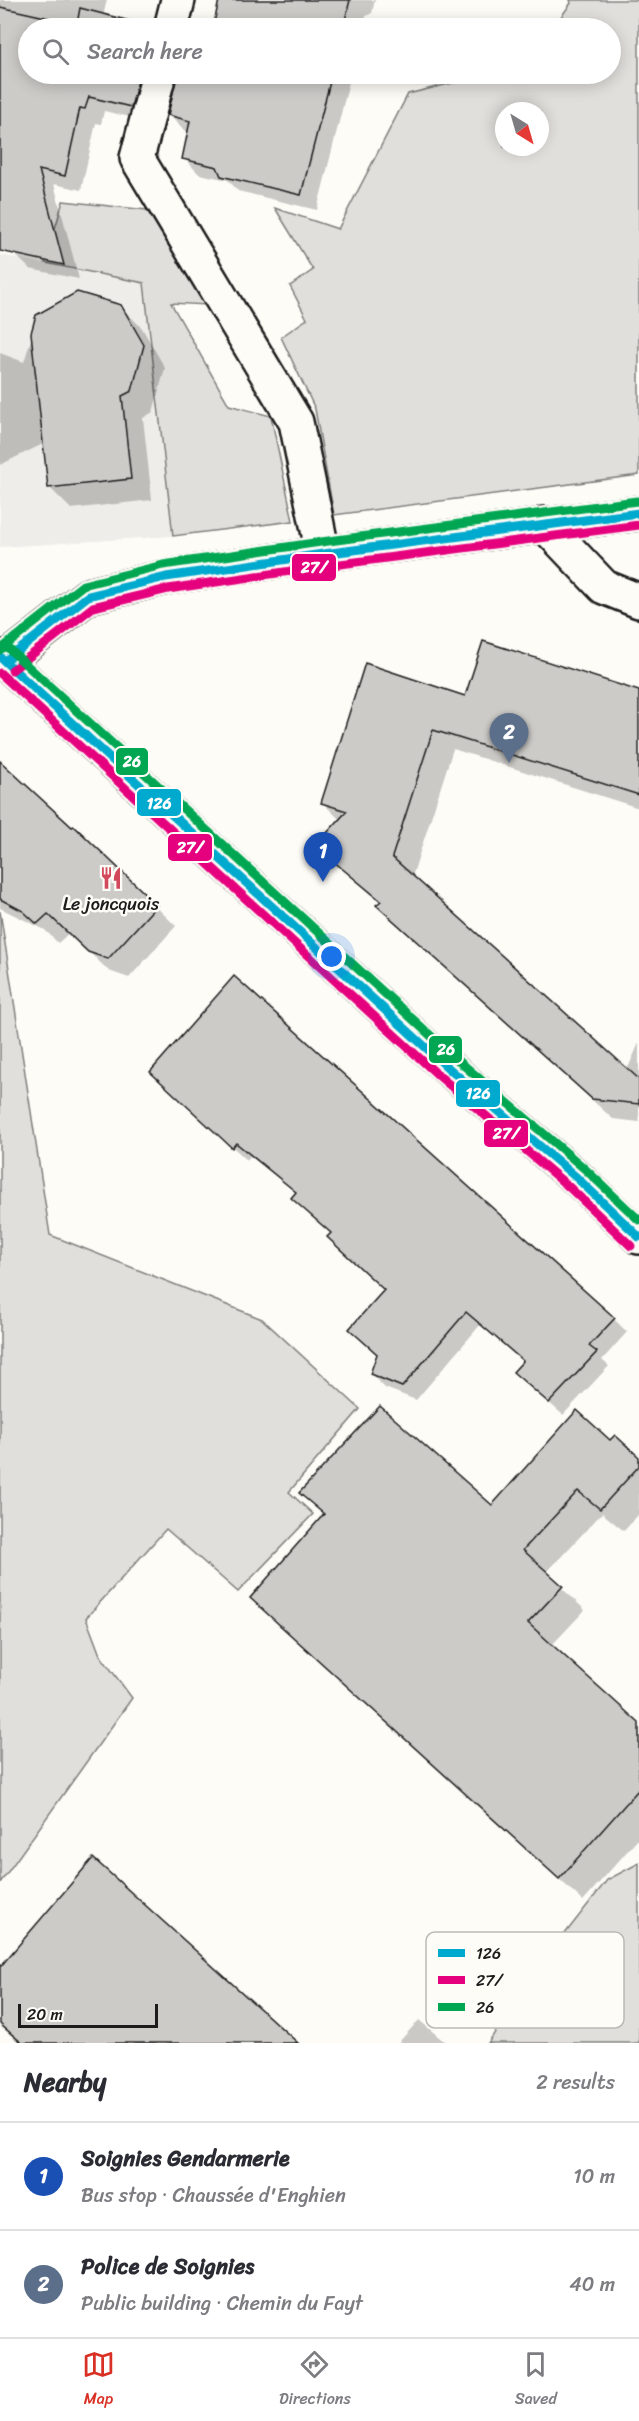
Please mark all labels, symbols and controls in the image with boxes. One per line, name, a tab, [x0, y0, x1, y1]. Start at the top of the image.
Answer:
search box	[18, 18, 621, 84]
text: Search here	[87, 32, 203, 71]
icon: search	[39, 35, 72, 68]
north arrow	[495, 102, 549, 156]
line badge: 27/	[291, 553, 337, 582]
text: 27/	[300, 553, 329, 582]
pin: 2	[490, 714, 528, 763]
line badge: 26	[115, 747, 149, 776]
text: 26	[122, 747, 141, 776]
line badge: 126	[136, 788, 182, 817]
text: 126	[146, 789, 172, 818]
pin: 1	[304, 832, 342, 882]
line badge: 27/	[167, 833, 213, 862]
text: 27/	[176, 833, 205, 862]
restaurant icon: Le joncquois	[98, 865, 124, 891]
place label: Le joncquois	[63, 888, 160, 920]
your location	[317, 942, 346, 971]
line badge: 26	[428, 1035, 463, 1064]
text: 26	[436, 1035, 455, 1064]
line badge: 126	[455, 1079, 501, 1108]
text: 126	[465, 1079, 491, 1108]
line badge: 27/	[483, 1119, 529, 1148]
text: 27/	[492, 1119, 521, 1148]
legend	[426, 1932, 624, 2028]
text: 126	[476, 1939, 501, 1968]
text: 27/	[476, 1966, 504, 1995]
text: 26	[476, 1993, 494, 2022]
text: 20 m	[27, 2000, 63, 2029]
scale bar	[18, 2001, 158, 2028]
text: Nearby	[24, 2059, 106, 2105]
text: 2 results	[536, 2065, 615, 2100]
text: Soignies Gendarmerie	[81, 2139, 290, 2178]
text: 1	[39, 2159, 48, 2194]
text: 10 m	[573, 2159, 615, 2194]
text: Bus stop · Chaussée d'Enghien	[81, 2178, 346, 2213]
text: Police de Soignies	[81, 2247, 254, 2286]
text: 2	[38, 2267, 49, 2302]
text: 40 m	[569, 2267, 615, 2302]
text: Public building · Chemin du Fayt	[81, 2286, 363, 2321]
tab: Map	[82, 2348, 115, 2413]
tab: Directions	[279, 2348, 351, 2413]
tab: Saved	[515, 2348, 557, 2413]

